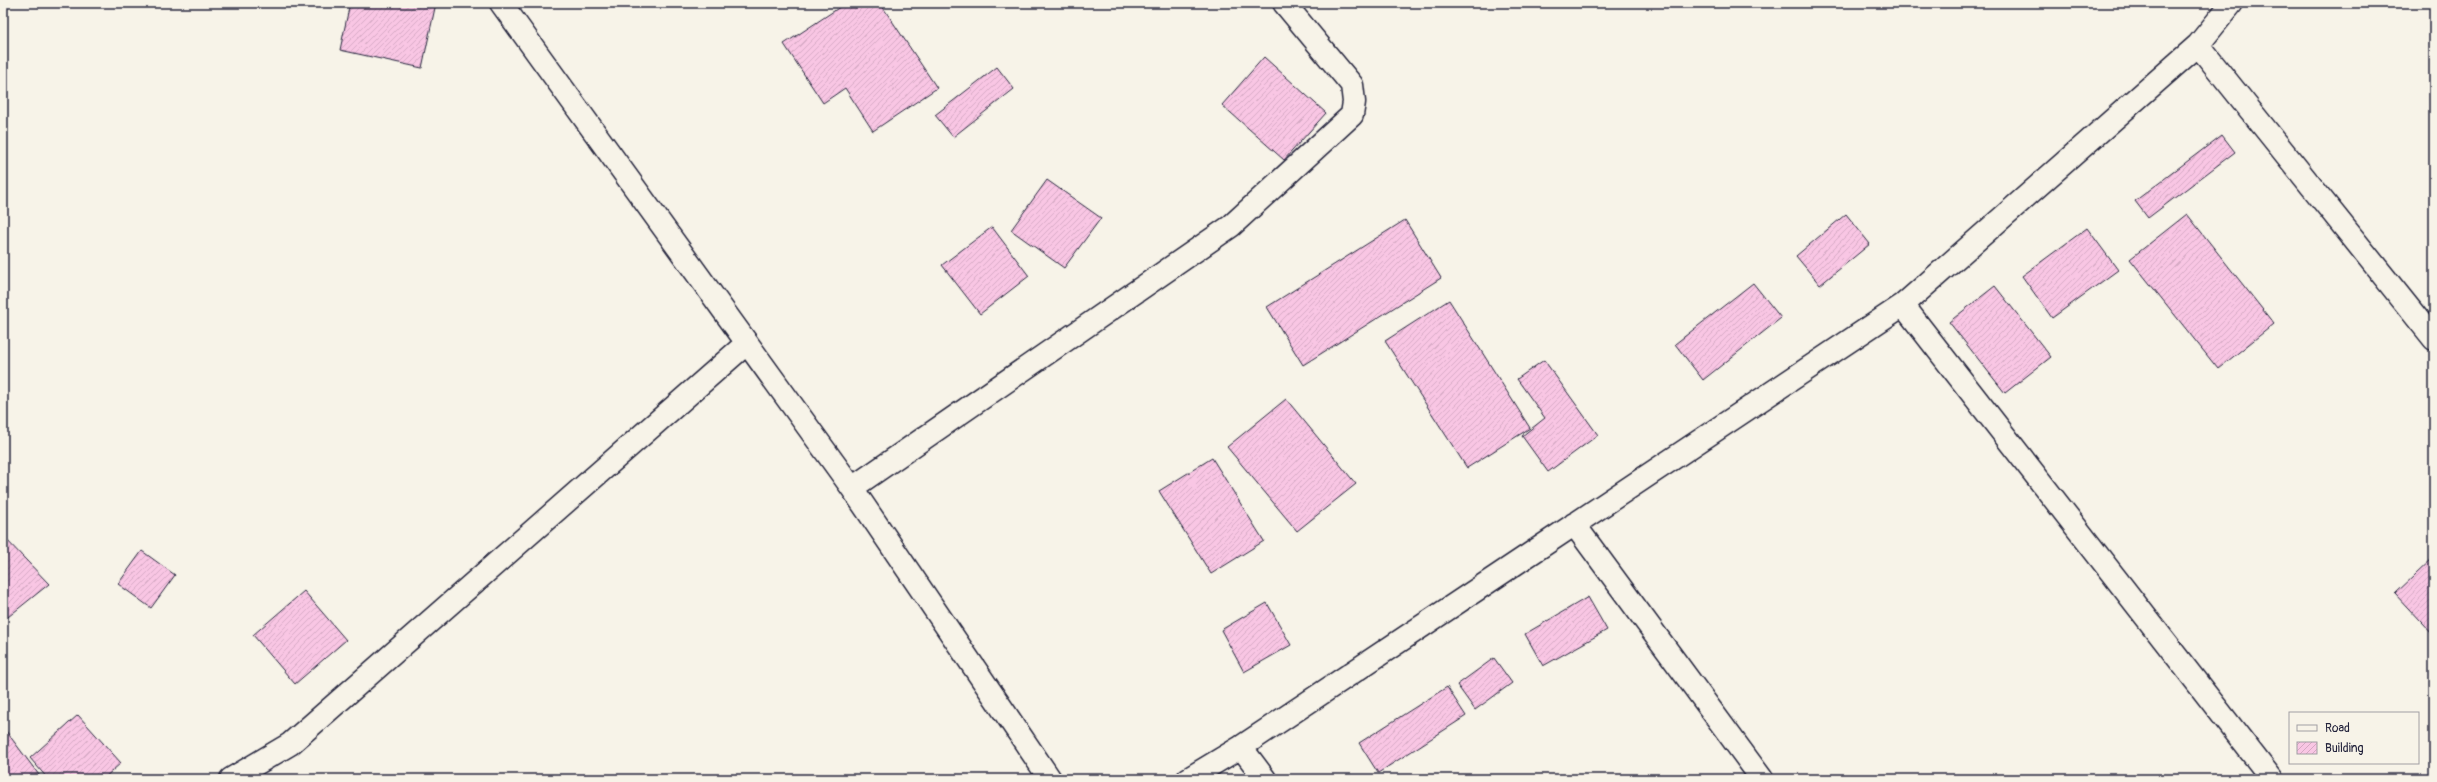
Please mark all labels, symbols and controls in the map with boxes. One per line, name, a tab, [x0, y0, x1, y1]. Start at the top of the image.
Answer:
legend	[2289, 712, 2419, 764]
text: Road	[2325, 721, 2350, 736]
text: Building	[2325, 741, 2364, 756]

